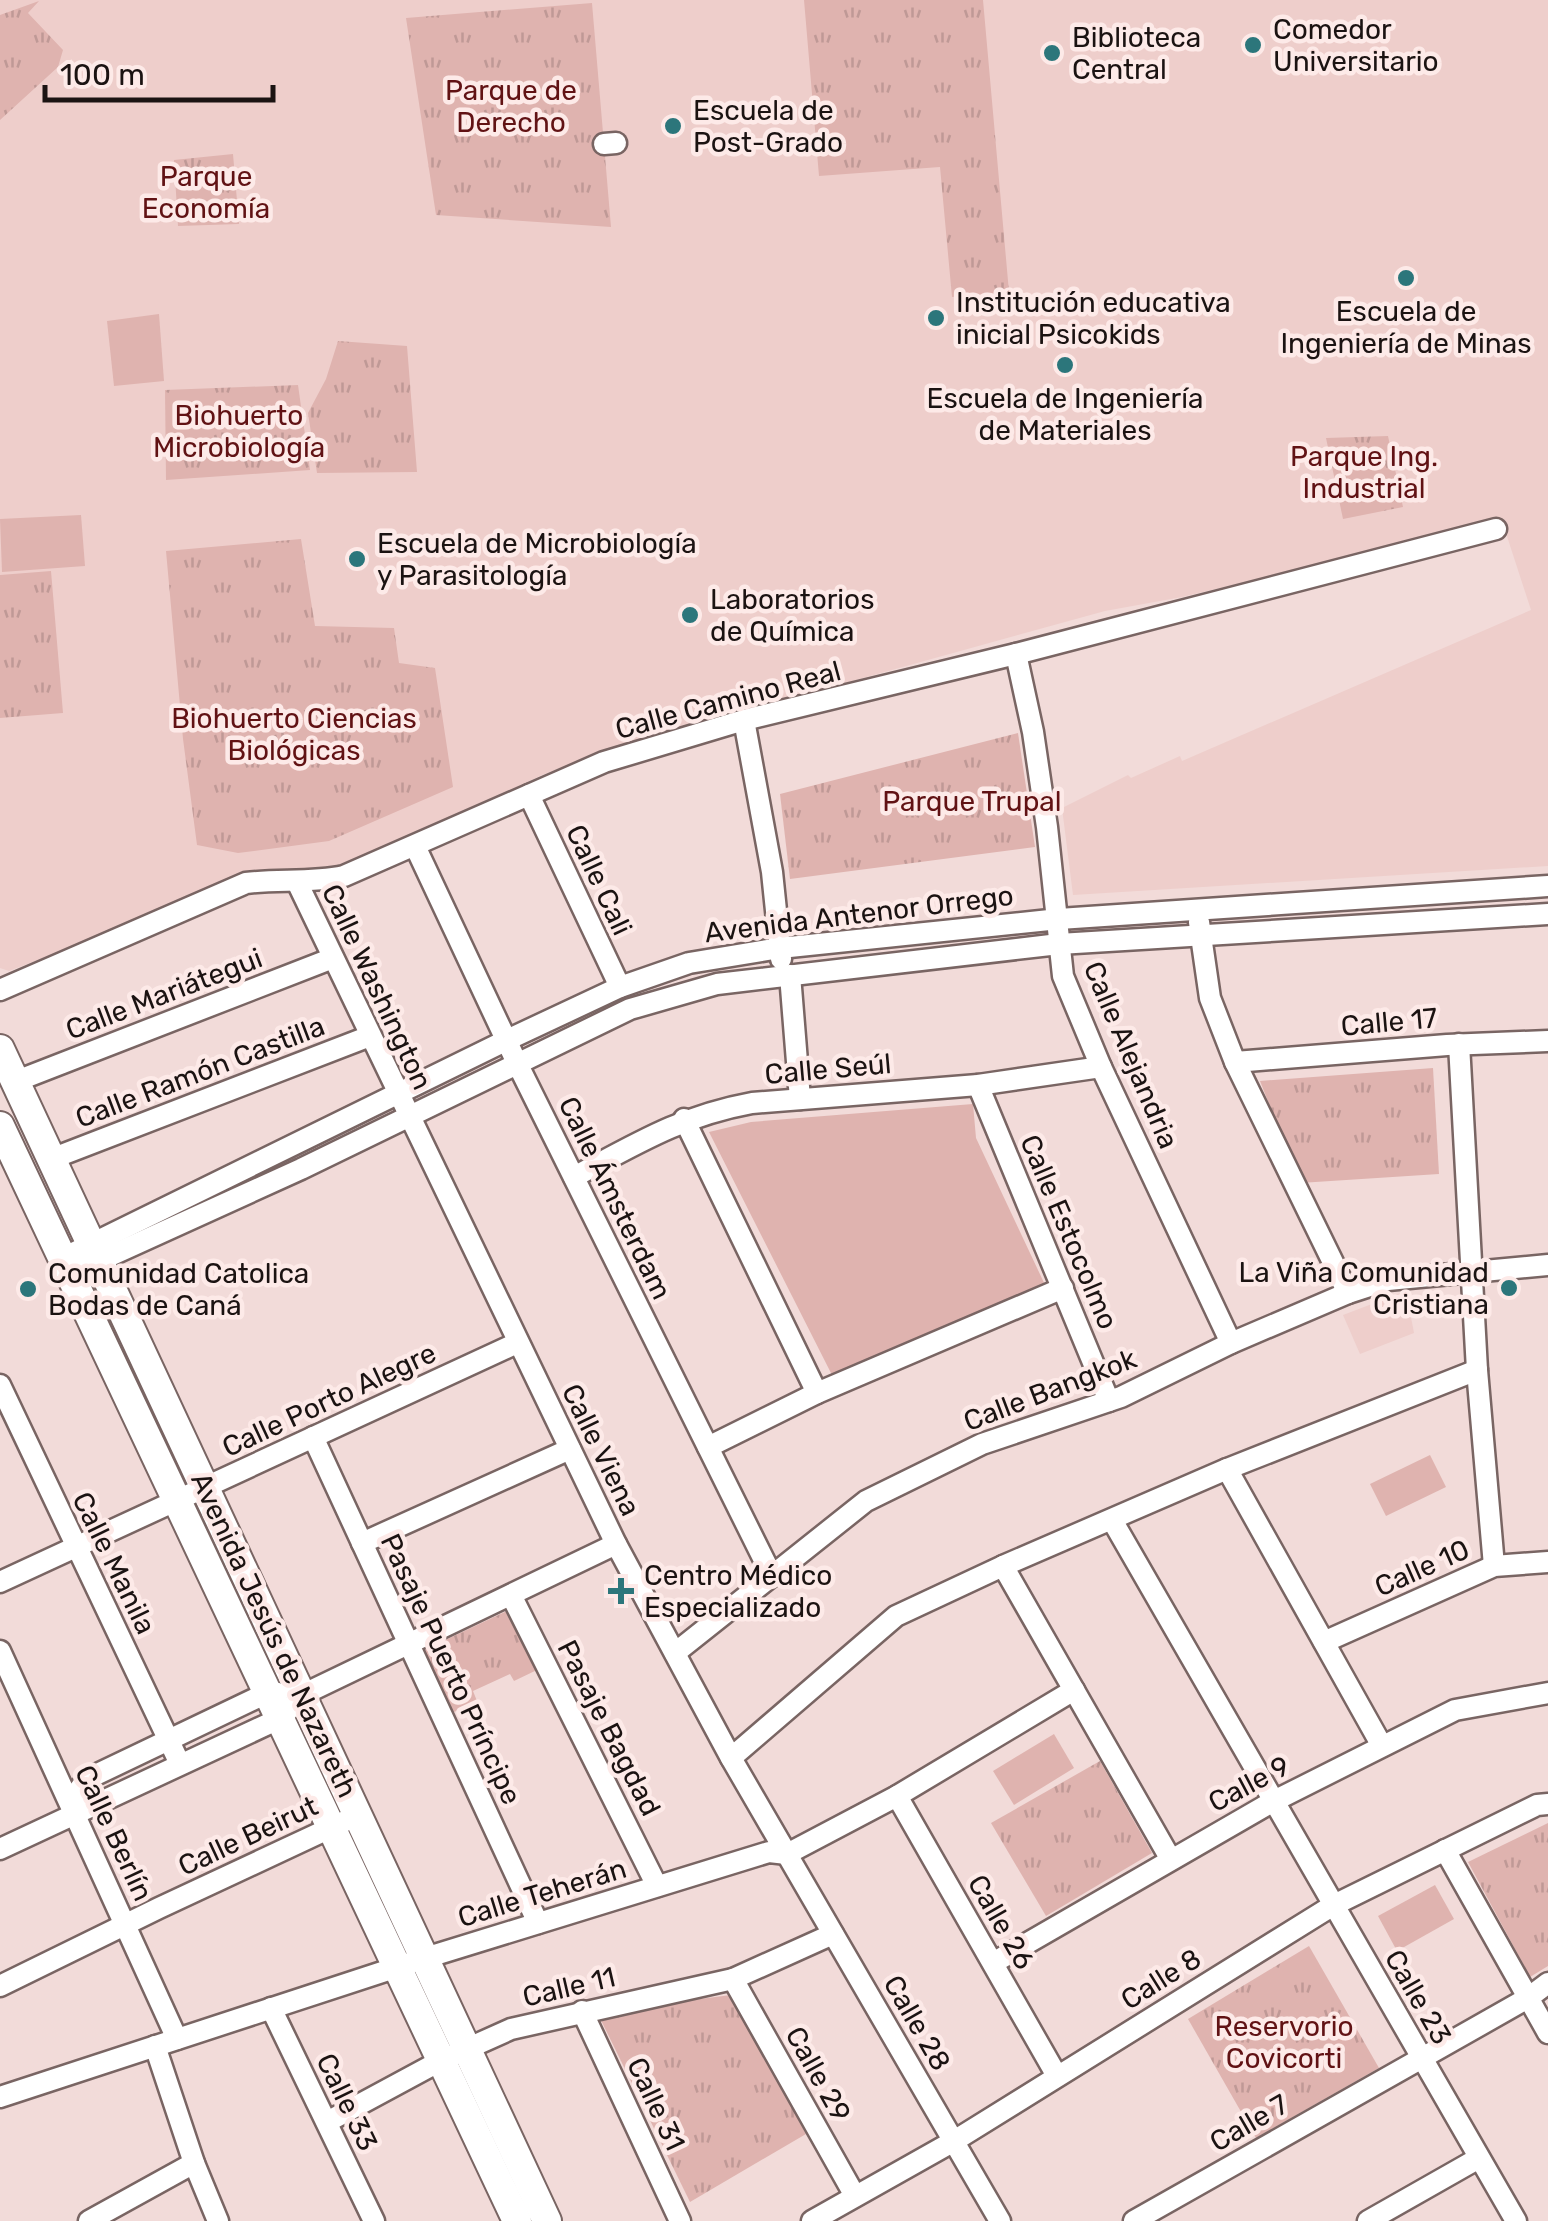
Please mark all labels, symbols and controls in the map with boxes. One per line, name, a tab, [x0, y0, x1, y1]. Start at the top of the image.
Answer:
place label: Comedor Universitario	[1273, 13, 1439, 78]
place label: Biblioteca Central	[1072, 21, 1201, 86]
marker: Comedor Universitario	[1242, 34, 1264, 56]
scale bar	[45, 40, 272, 102]
marker: Biblioteca Central	[1041, 42, 1063, 64]
text: 100 m	[60, 57, 145, 93]
park label: Parque de Derecho	[445, 74, 577, 139]
place label: Escuela de Post-Grado	[693, 94, 843, 159]
marker: Escuela de Post-Grado	[662, 115, 684, 137]
park label: Parque Economía	[142, 160, 270, 225]
marker: Escuela de Ingeniería de Minas	[1395, 267, 1417, 289]
place label: Institución educativa inicial Psicokids	[956, 286, 1231, 351]
place label: Escuela de Ingeniería de Minas	[1280, 295, 1532, 360]
marker: Institución educativa inicial Psicokids	[925, 307, 947, 329]
marker: Escuela de Ingeniería de Materiales	[1054, 354, 1076, 376]
place label: Escuela de Ingeniería de Materiales	[927, 382, 1203, 447]
park label: Biohuerto Microbiología	[153, 399, 325, 464]
park label: Parque Ing. Industrial	[1290, 440, 1438, 505]
place label: Escuela de Microbiología y Parasitología	[377, 527, 697, 592]
marker: Escuela de Microbiología y Parasitología	[346, 548, 368, 570]
place label: Laboratorios de Química	[710, 583, 874, 648]
marker: Laboratorios de Química	[679, 604, 701, 626]
street label: Calle Camino Real	[612, 654, 844, 746]
park label: Biohuerto Ciencias Biológicas	[171, 702, 417, 767]
park label: Parque Trupal	[882, 785, 1062, 818]
street label: Calle Cali	[559, 820, 639, 940]
street label: Calle Washington	[315, 879, 439, 1095]
street label: Avenida Antenor Orrego	[703, 879, 1015, 949]
street label: Calle Mariátegui	[61, 941, 267, 1047]
street label: Calle Alejandria	[1077, 957, 1185, 1153]
street label: Calle 17	[1339, 1001, 1439, 1043]
street label: Calle Ramón Castilla	[71, 1009, 329, 1135]
street label: Calle Seúl	[763, 1047, 893, 1091]
street label: Calle Ámsterdam	[552, 1091, 678, 1305]
street label: Calle Estocolmo	[1013, 1130, 1125, 1334]
place label: La Viña Comunidad Cristiana	[1238, 1256, 1489, 1321]
place label: Comunidad Catolica Bodas de Caná	[48, 1257, 309, 1322]
marker: La Viña Comunidad Cristiana	[1498, 1277, 1520, 1299]
marker: Comunidad Catolica Bodas de Caná	[17, 1278, 39, 1300]
street label: Calle Porto Alegre	[217, 1336, 441, 1464]
street label: Calle Bangkok	[959, 1342, 1142, 1438]
street label: Calle Viena	[555, 1379, 647, 1521]
street label: Avenida Jesús de Nazareth	[184, 1467, 364, 1803]
street label: Calle Manila	[65, 1487, 163, 1639]
street label: Pasaje Puerto Príncipe	[374, 1528, 528, 1810]
street label: Calle 10	[1370, 1533, 1474, 1603]
place label: Centro Médico Especializado	[644, 1559, 832, 1624]
marker: Centro Médico Especializado	[608, 1578, 634, 1604]
street label: Pasaje Bagdad	[551, 1635, 667, 1821]
street label: Calle 9	[1203, 1749, 1295, 1819]
street label: Calle Berlín	[68, 1760, 160, 1906]
street label: Calle Beirut	[173, 1789, 323, 1883]
street label: Calle Teherán	[454, 1852, 630, 1934]
street label: Calle 26	[961, 1869, 1041, 1975]
street label: Calle 8	[1115, 1942, 1207, 2016]
street label: Calle 23	[1378, 1944, 1458, 2050]
street label: Calle 11	[519, 1960, 619, 2014]
street label: Calle 28	[877, 1970, 957, 2076]
park label: Reservorio Covicorti	[1215, 2010, 1354, 2075]
street label: Calle 29	[779, 2021, 857, 2127]
street label: Calle 33	[309, 2048, 385, 2156]
street label: Calle 31	[620, 2052, 692, 2156]
street label: Calle 7	[1204, 2088, 1294, 2158]

